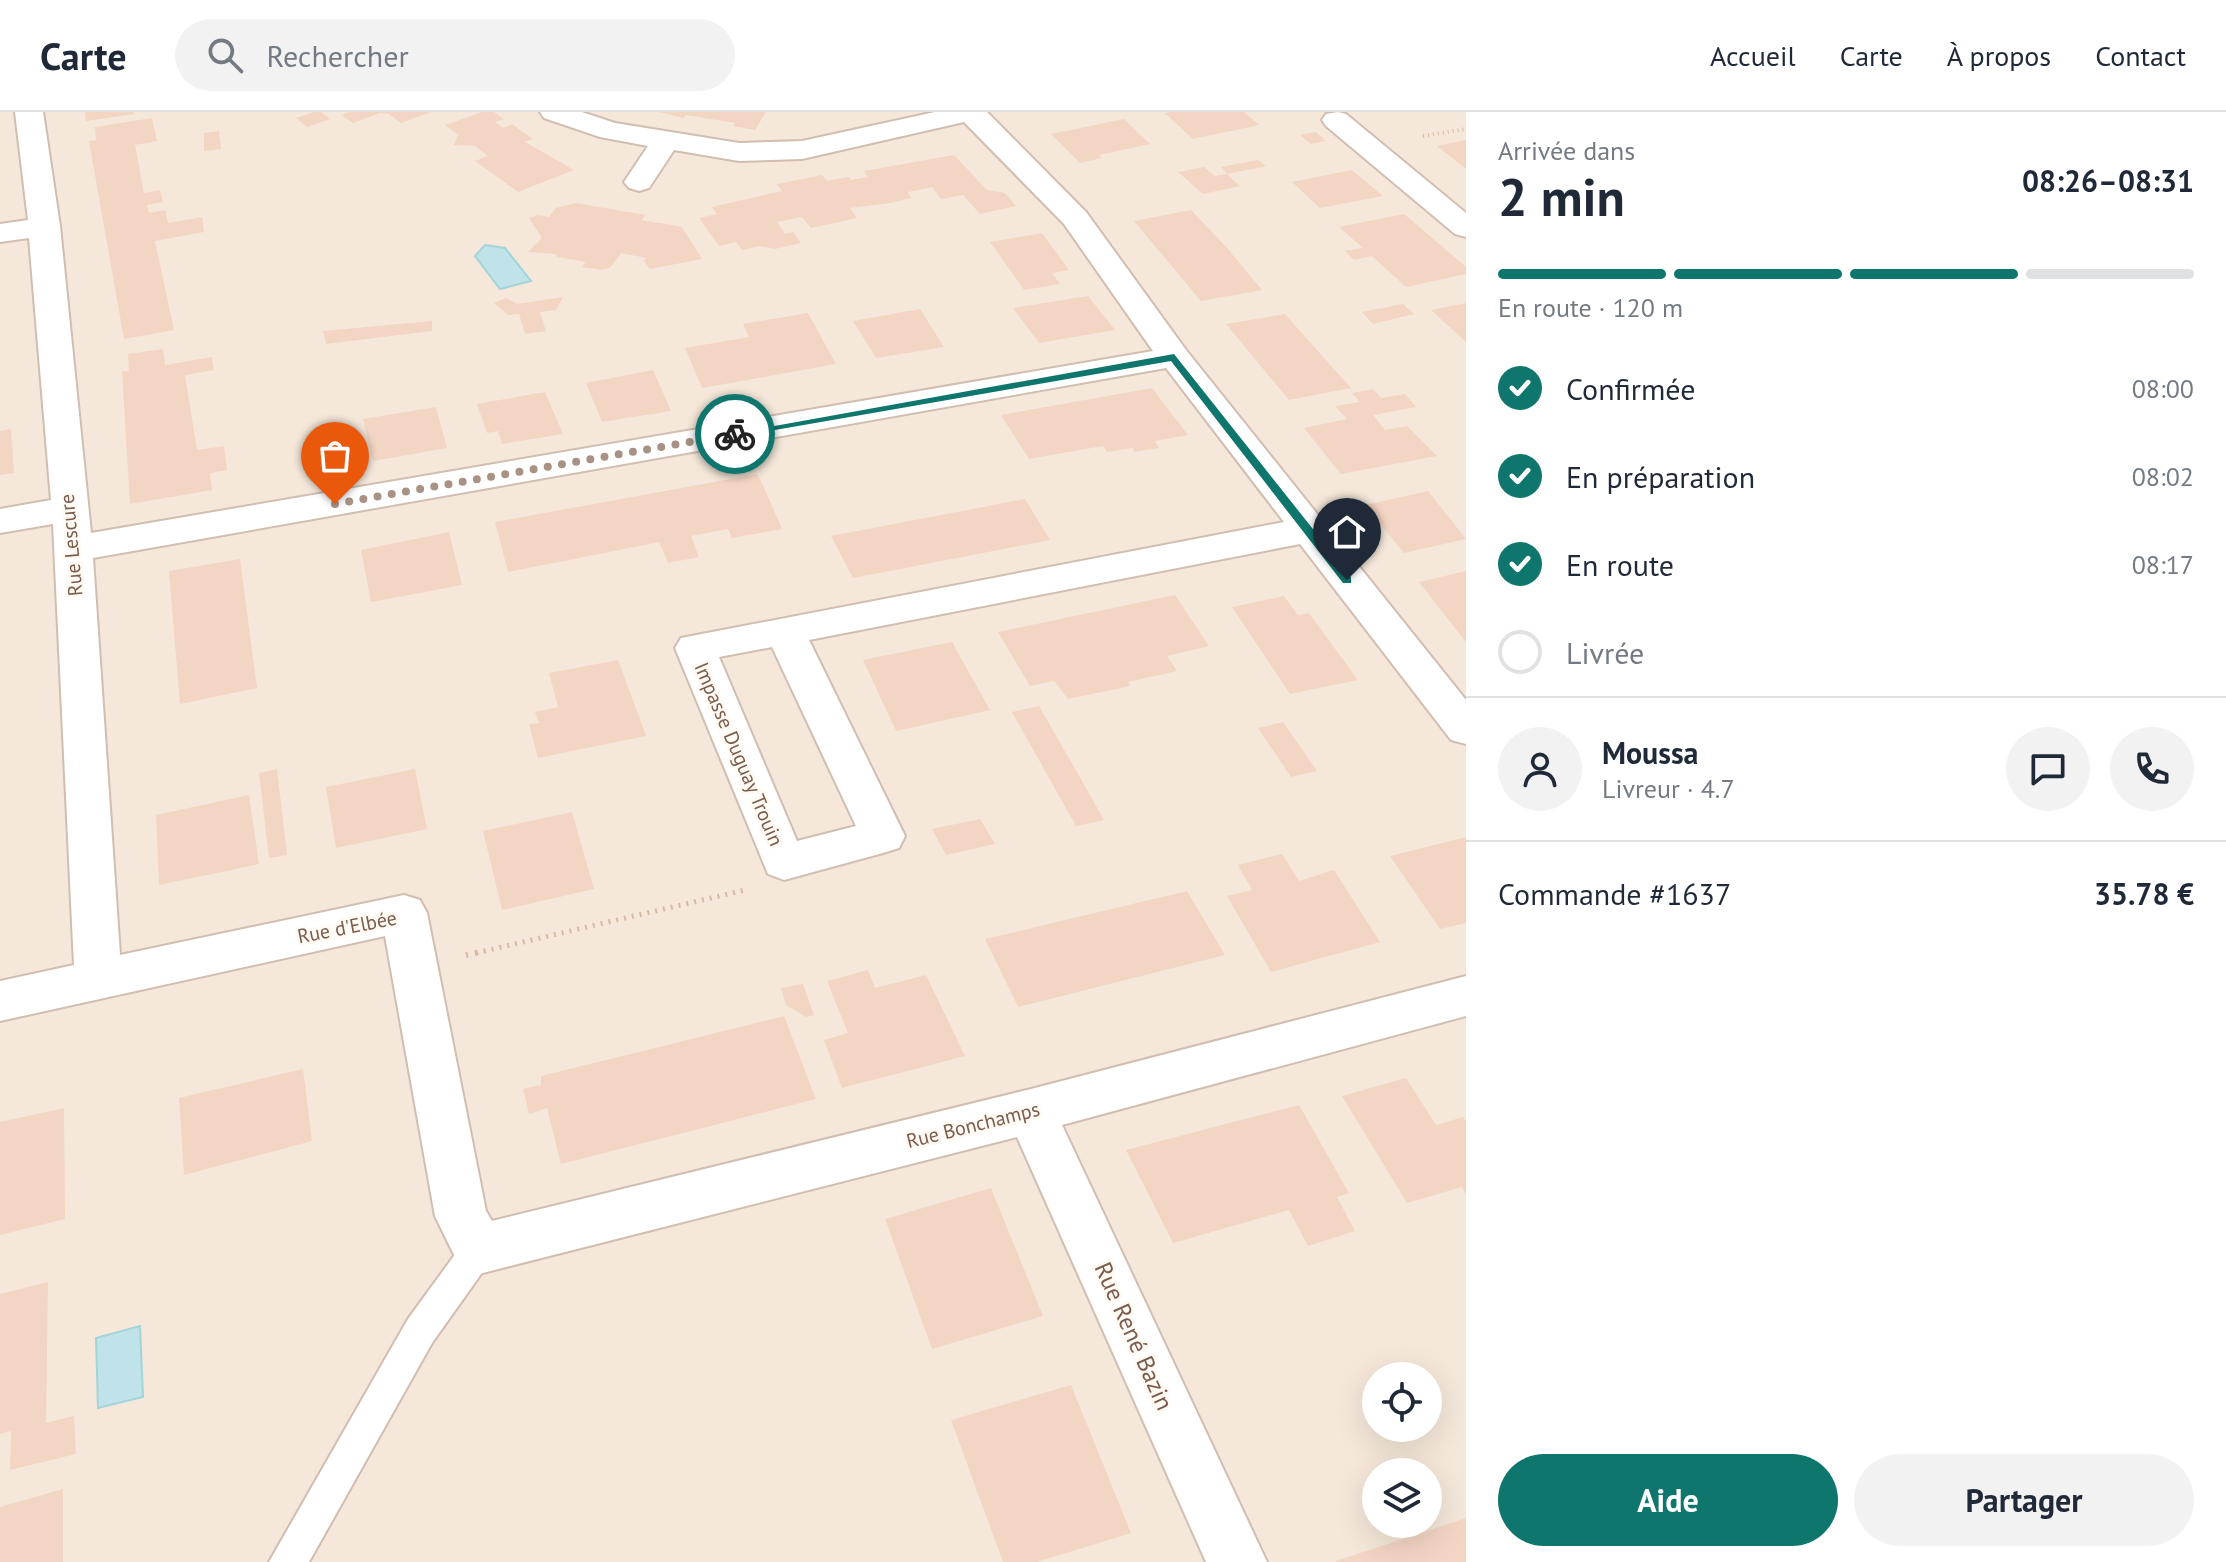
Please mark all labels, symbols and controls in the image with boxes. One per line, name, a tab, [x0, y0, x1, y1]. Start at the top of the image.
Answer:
search box	[175, 19, 735, 91]
text: Carte	[40, 31, 127, 80]
icon: search	[203, 33, 247, 77]
text: Rechercher	[267, 36, 409, 75]
text: Accueil	[1710, 37, 1796, 74]
text: Carte	[1840, 37, 1903, 74]
text: À propos	[1947, 37, 2051, 74]
text: Contact	[2095, 37, 2186, 74]
text: Arrivée dans	[1498, 134, 1635, 167]
text: 08:26–08:31	[2022, 161, 2194, 200]
text: 2 min	[1498, 163, 1625, 230]
text: En route · 120 m	[1498, 291, 1683, 324]
icon: check	[1498, 366, 1542, 410]
text: Confirmée	[1566, 369, 1695, 408]
text: 08:00	[2132, 372, 2194, 405]
courier	[695, 394, 775, 474]
icon: bike	[713, 412, 757, 456]
pin	[301, 422, 369, 504]
icon: bag	[313, 434, 357, 478]
icon: check	[1498, 454, 1542, 498]
text: En préparation	[1566, 457, 1755, 496]
text: 08:02	[2132, 460, 2194, 493]
street label: Rue Lescure	[54, 493, 88, 597]
pin	[1313, 498, 1381, 580]
icon: home	[1325, 510, 1369, 554]
icon: check	[1498, 542, 1542, 586]
text: En route	[1566, 545, 1674, 584]
text: 08:17	[2132, 548, 2194, 581]
text: Livrée	[1566, 633, 1644, 672]
street label: Impasse Duguay Trouin	[688, 658, 790, 850]
button: person	[1498, 727, 1582, 811]
button: chat	[2006, 727, 2090, 811]
button: phone	[2110, 727, 2194, 811]
text: Moussa	[1602, 733, 1698, 772]
text: Livreur · 4.7	[1602, 772, 1735, 805]
text: Commande #1637	[1498, 874, 1731, 913]
text: 35.78 €	[2094, 874, 2194, 913]
street label: Rue d'Elbée	[295, 905, 399, 949]
street label: Rue Bonchamps	[904, 1096, 1042, 1154]
street label: Rue René Bazin	[1088, 1257, 1180, 1415]
map controls	[1362, 1362, 1442, 1538]
button: locate	[1362, 1362, 1442, 1442]
button: Aide	[1498, 1454, 1838, 1546]
button: Partager	[1854, 1454, 2194, 1546]
button: layers	[1362, 1458, 1442, 1538]

